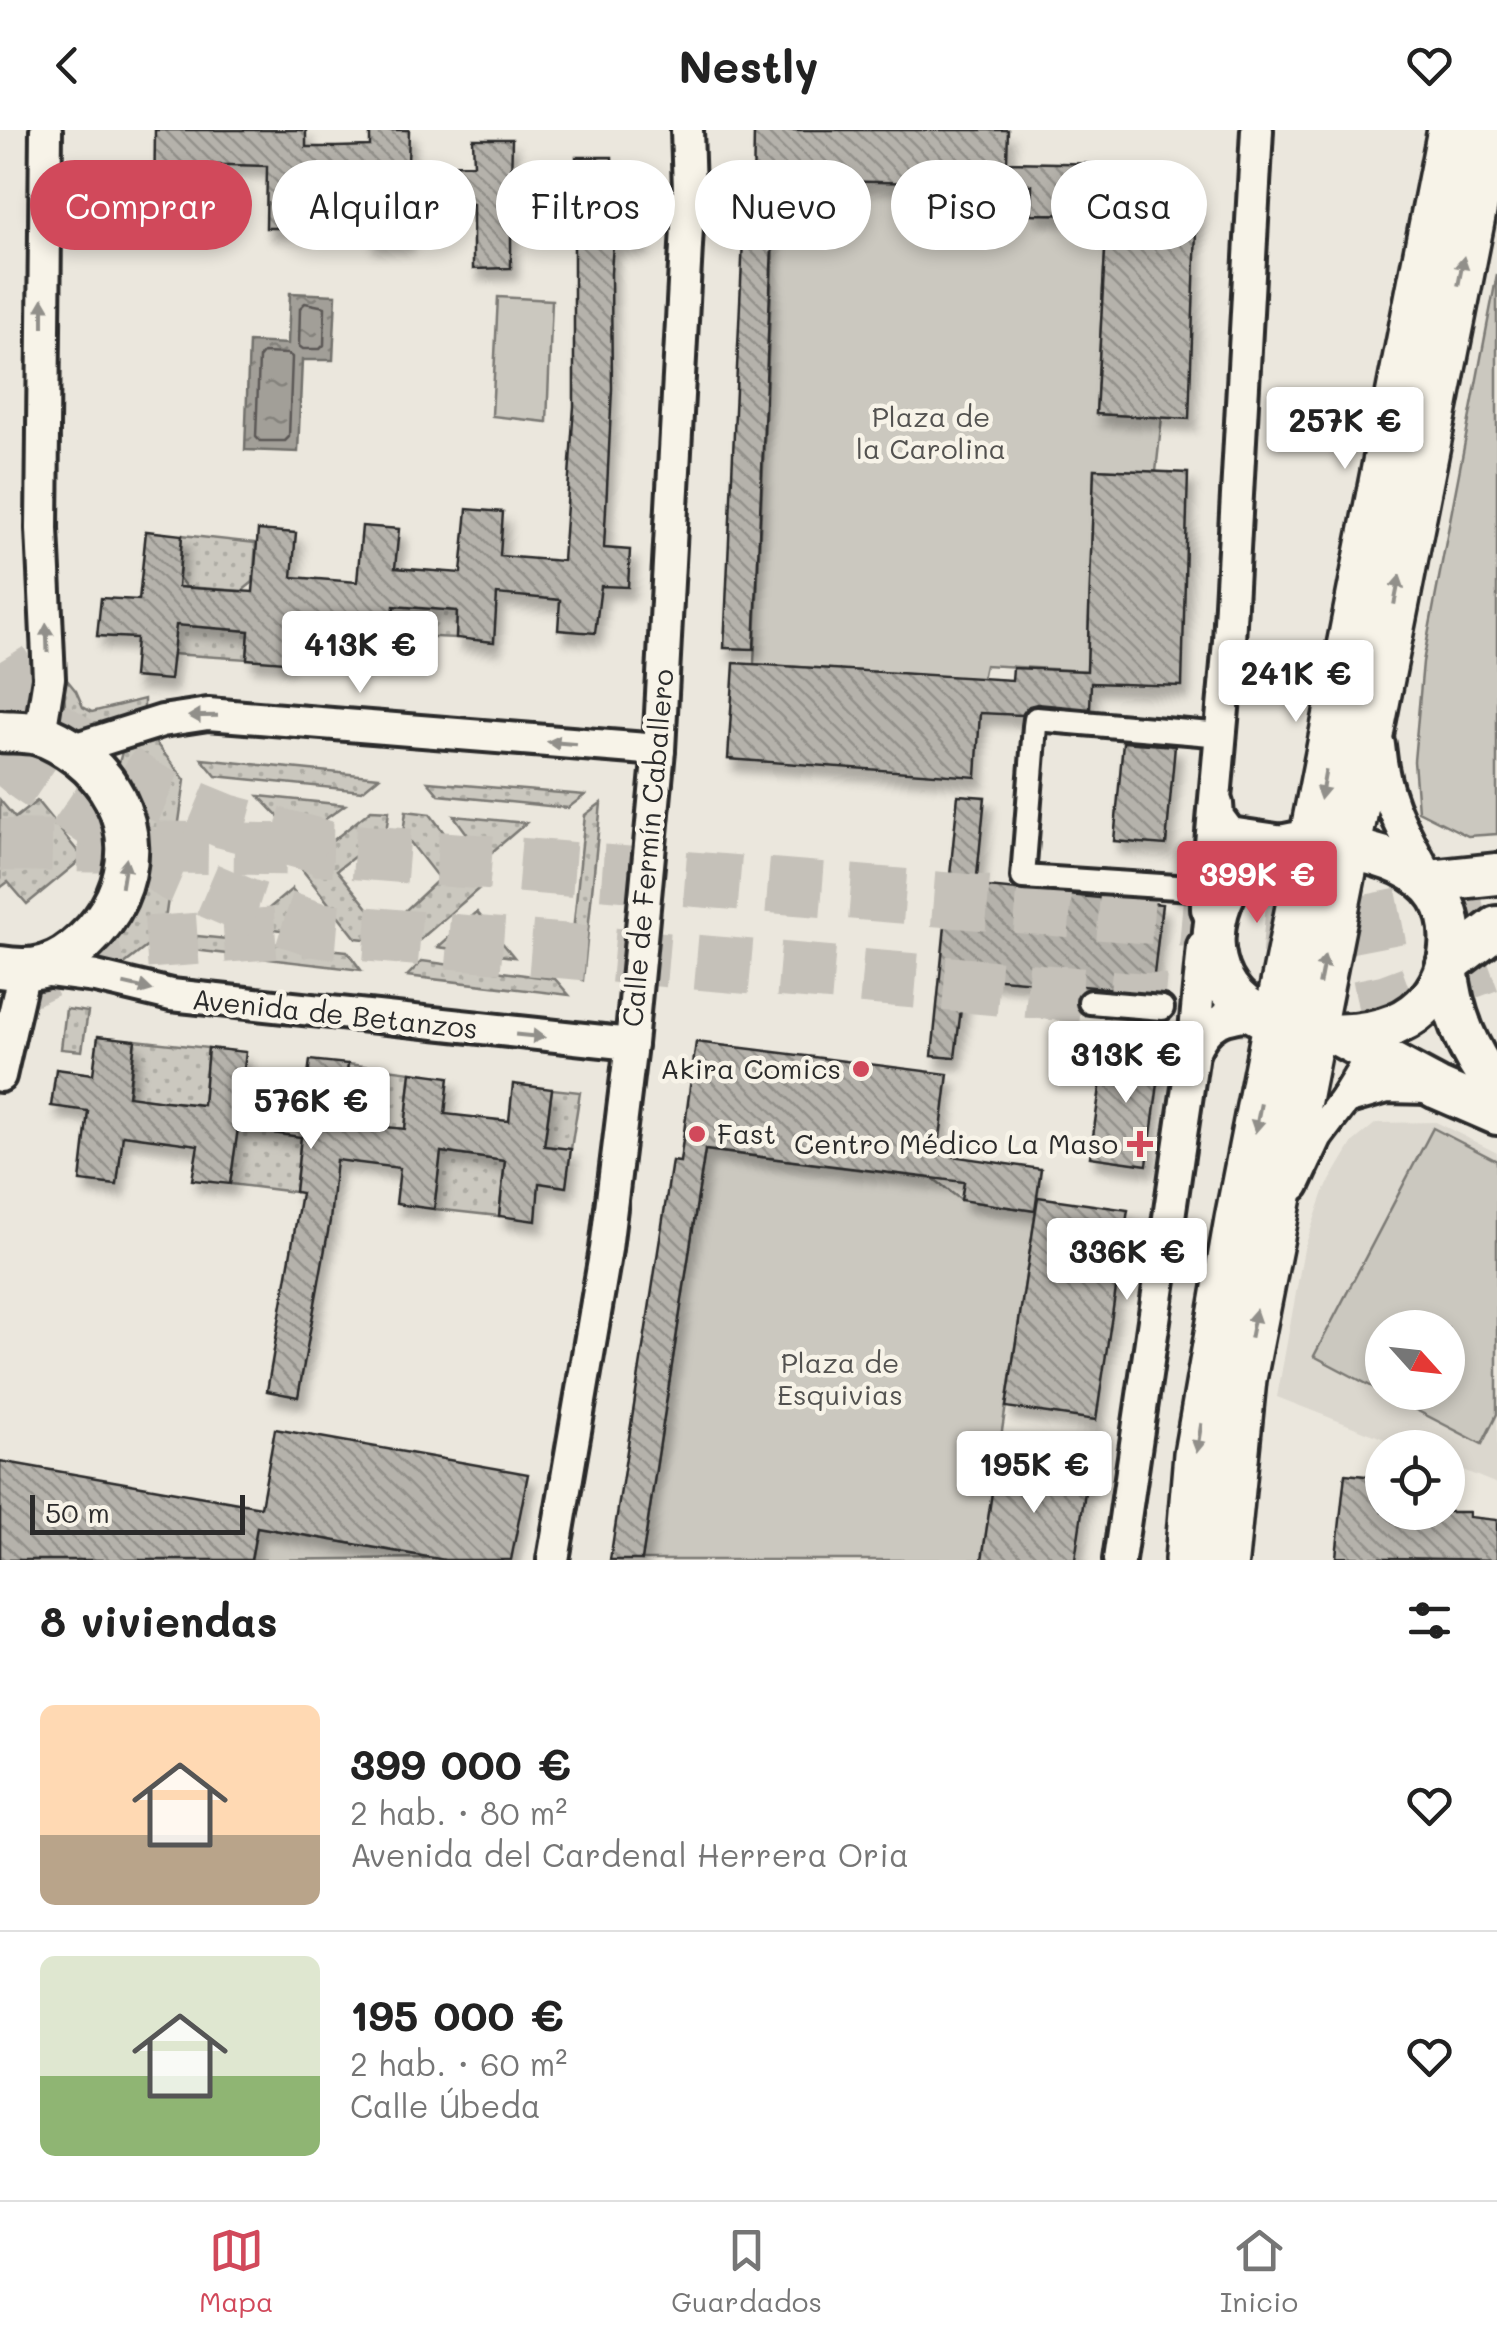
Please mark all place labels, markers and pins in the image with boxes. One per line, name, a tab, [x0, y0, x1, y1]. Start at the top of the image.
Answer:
pin: 257K €	[1264, 387, 1426, 472]
pin: 413K €	[279, 611, 441, 696]
pin: 241K €	[1215, 640, 1377, 725]
pin: 399K €	[1176, 841, 1338, 926]
pin: 313K €	[1045, 1021, 1207, 1106]
place label: Akira Comics	[660, 1050, 841, 1086]
marker: Akira Comics	[850, 1058, 872, 1080]
pin: 576K €	[230, 1067, 392, 1152]
place label: Fast	[717, 1115, 776, 1151]
marker: Fast	[686, 1123, 708, 1145]
place label: Centro Médico La Maso	[794, 1125, 1118, 1161]
marker: Centro Médico La Maso	[1127, 1131, 1153, 1157]
pin: 336K €	[1046, 1218, 1208, 1303]
pin: 195K €	[953, 1431, 1115, 1516]

